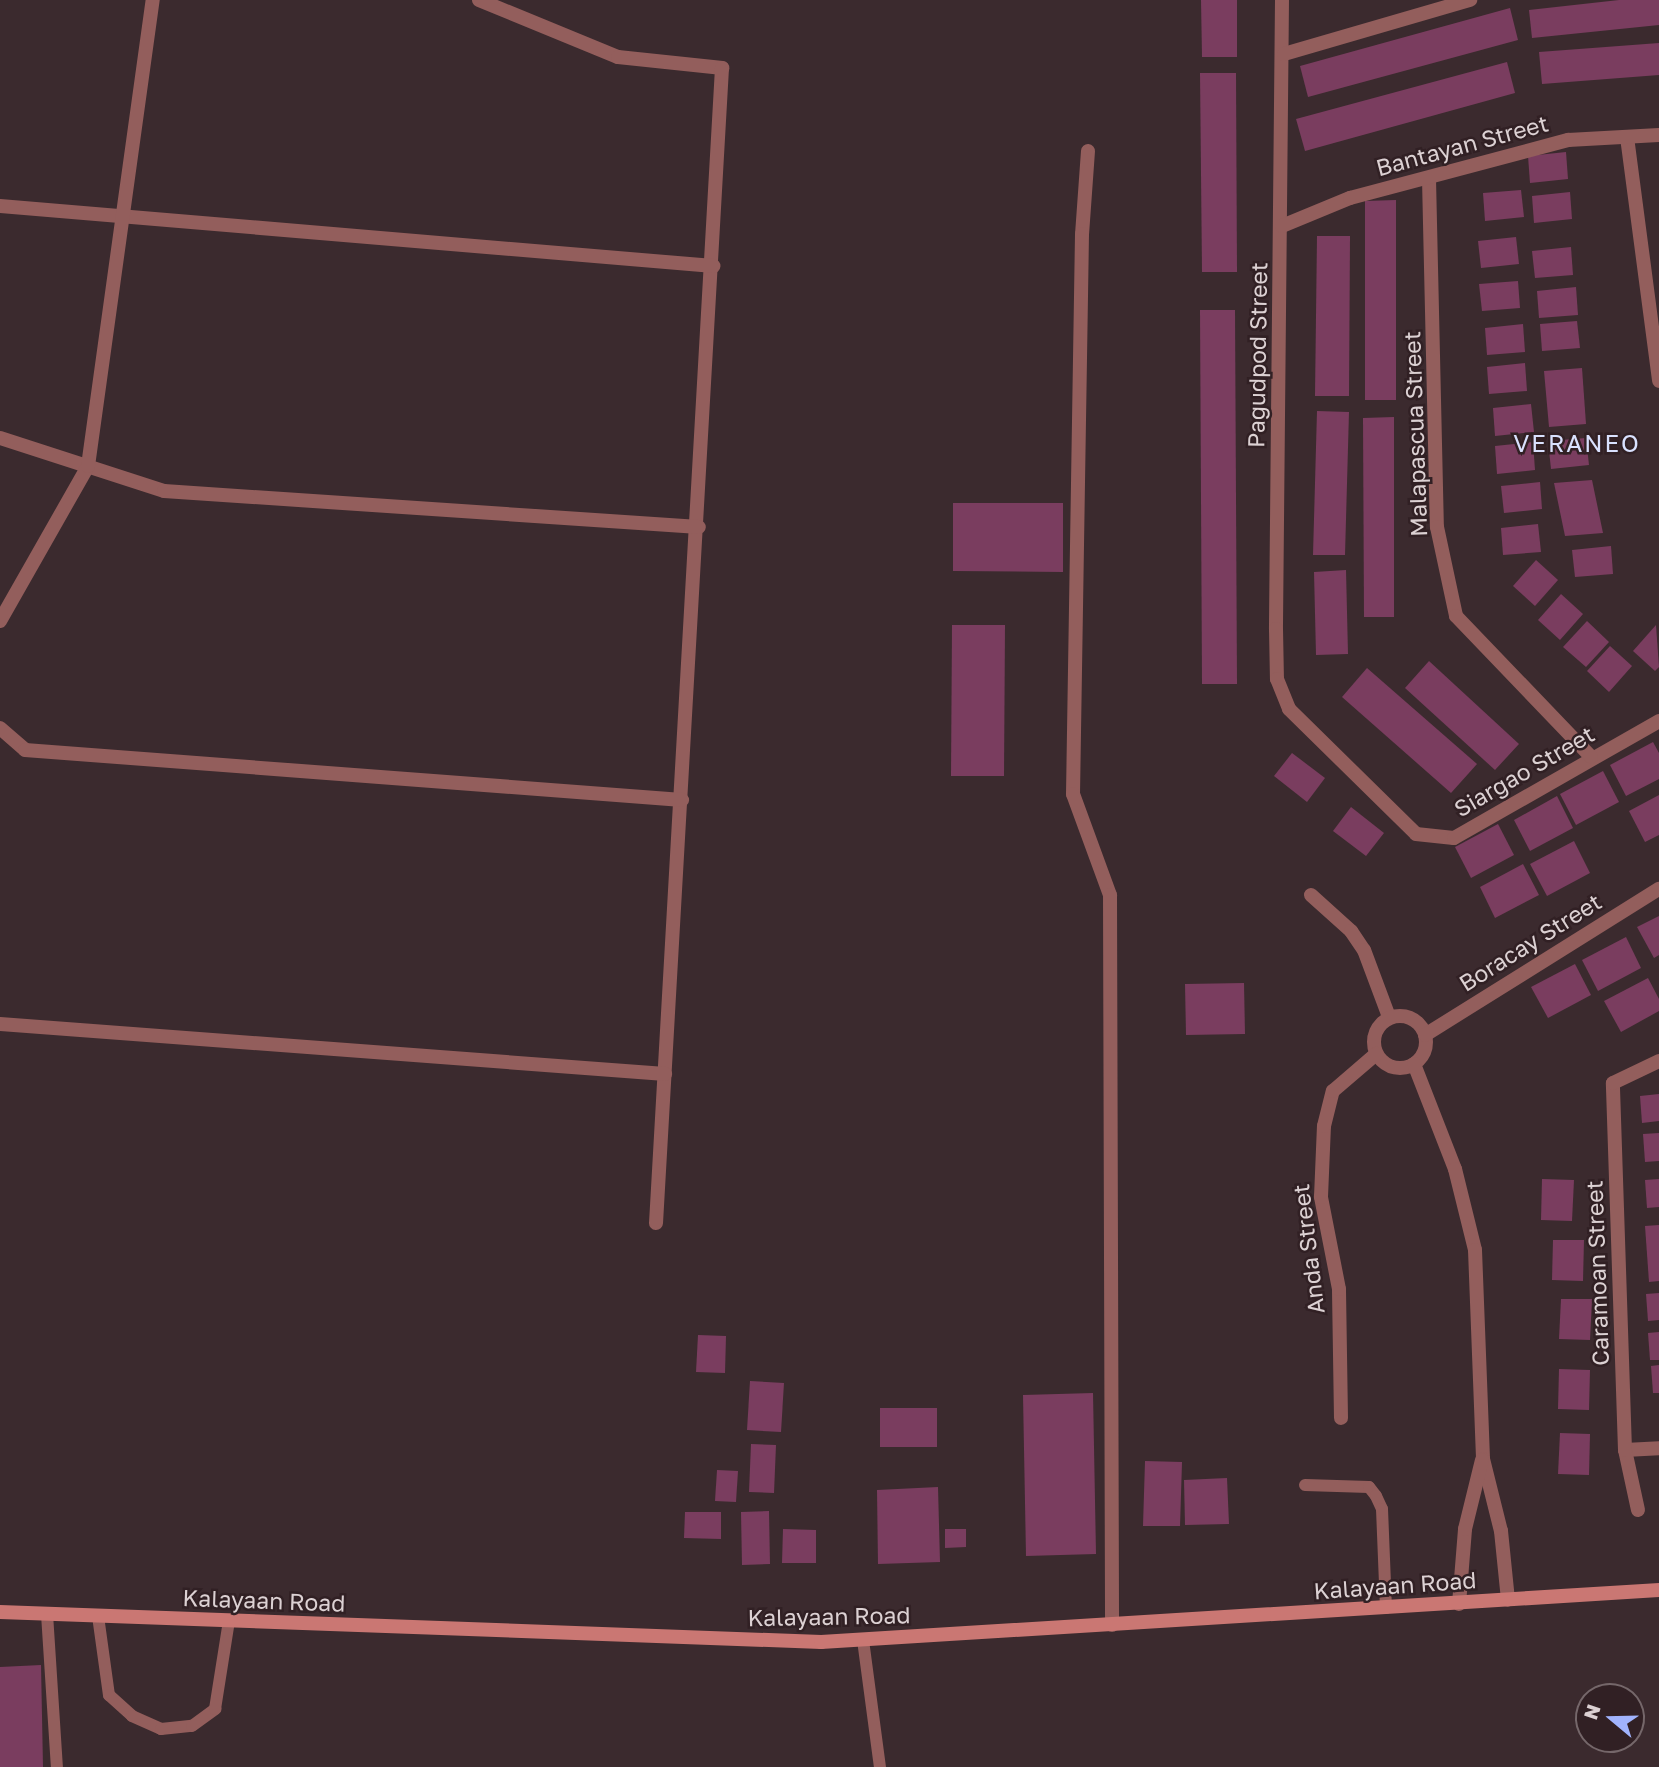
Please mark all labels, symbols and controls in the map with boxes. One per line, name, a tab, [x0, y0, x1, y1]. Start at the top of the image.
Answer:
street label: Bantayan Street	[1373, 109, 1551, 181]
street label: Pagudpod Street	[1242, 262, 1272, 448]
street label: Malapascua Street	[1398, 331, 1432, 537]
district label: VERANEO	[1514, 429, 1640, 457]
street label: Siargao Street	[1449, 720, 1599, 822]
street label: Boracay Street	[1454, 887, 1606, 997]
street label: Caramoan Street	[1580, 1180, 1614, 1366]
street label: Anda Street	[1286, 1183, 1330, 1315]
street label: Kalayaan Road	[1313, 1566, 1477, 1604]
street label: Kalayaan Road	[182, 1583, 346, 1617]
street label: Kalayaan Road	[747, 1601, 911, 1631]
north arrow	[1575, 1683, 1645, 1753]
text: N	[1578, 1701, 1605, 1722]

